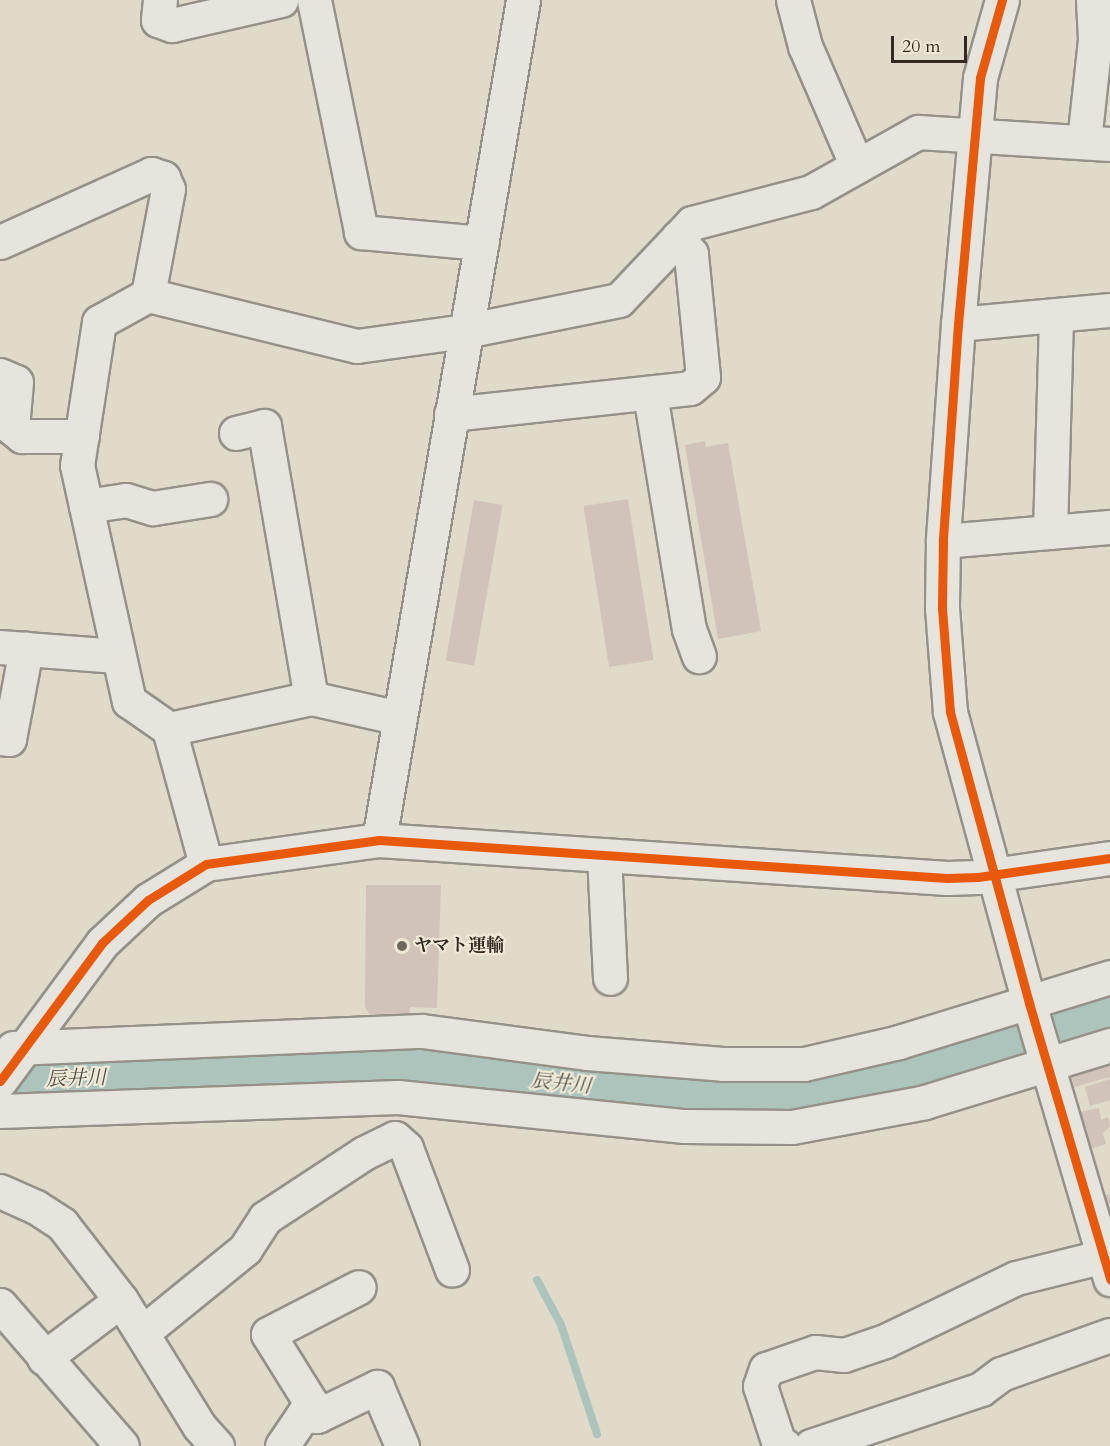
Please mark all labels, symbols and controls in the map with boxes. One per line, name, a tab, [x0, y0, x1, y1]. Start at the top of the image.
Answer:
scale bar	[894, 24, 970, 62]
text: 20 m	[902, 34, 941, 59]
place label: ヤマト運輸	[414, 935, 504, 957]
marker: ヤマト運輸	[395, 939, 409, 953]
water label: 辰井川	[46, 1065, 106, 1091]
water label: 辰井川	[530, 1068, 592, 1098]

